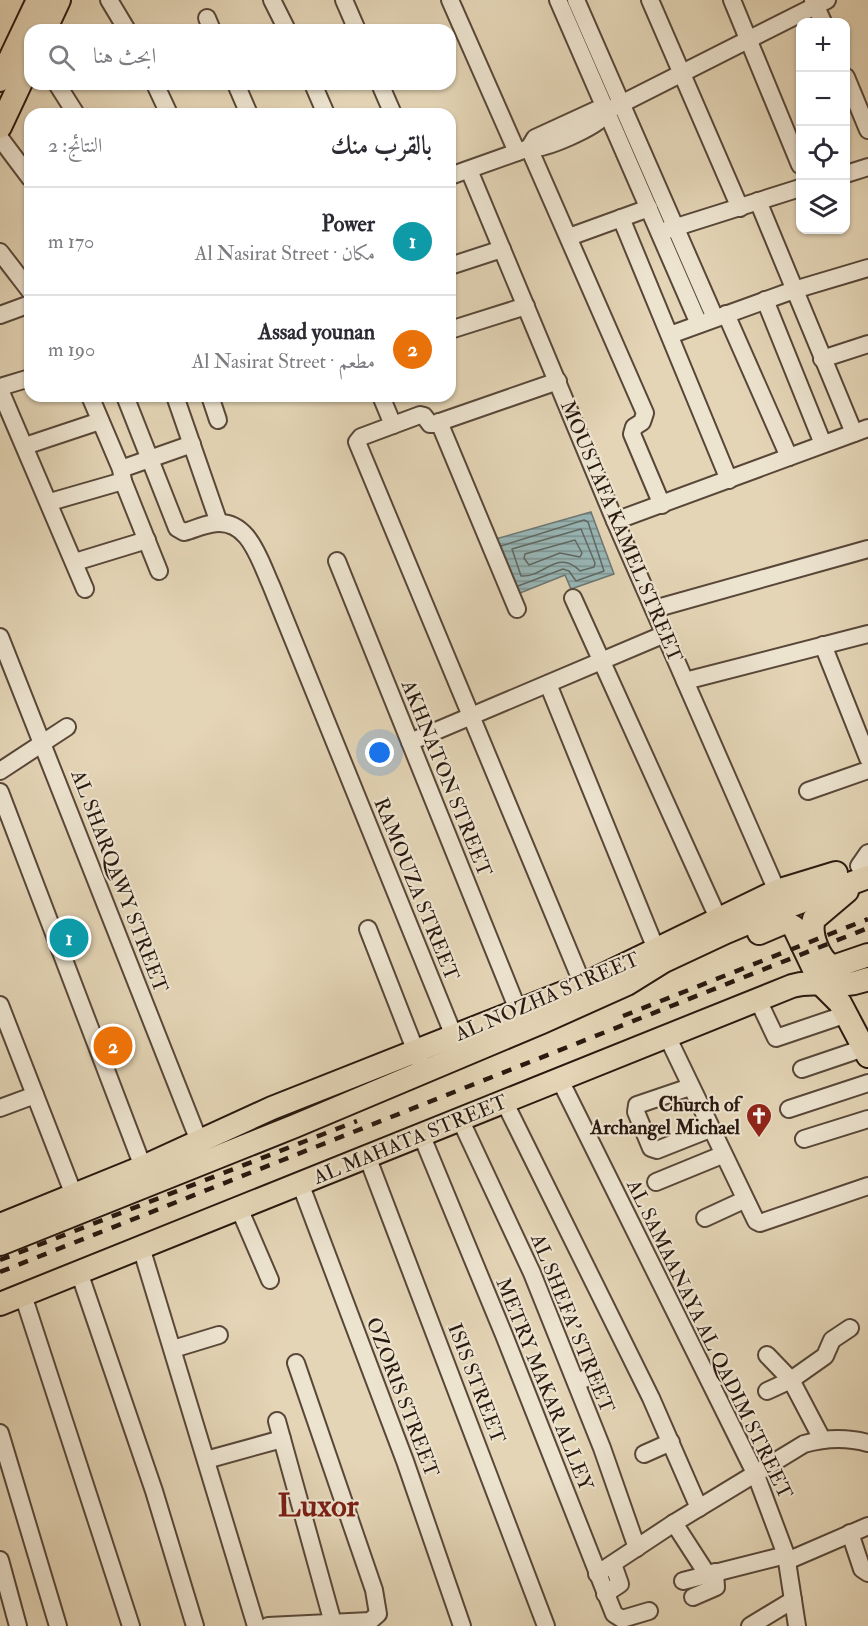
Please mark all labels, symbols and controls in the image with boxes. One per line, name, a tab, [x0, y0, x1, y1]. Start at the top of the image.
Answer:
map controls	[796, 18, 850, 234]
button: +	[796, 18, 850, 72]
search box	[24, 24, 456, 90]
icon: search	[45, 41, 78, 74]
text: ابحث هنا	[93, 42, 156, 70]
button: −	[796, 72, 850, 126]
button: locate	[796, 126, 850, 180]
text: بالقرب منك	[330, 130, 432, 162]
text: النتائج: 2	[48, 133, 102, 158]
button: layers	[796, 180, 850, 234]
text: Power	[321, 210, 375, 238]
text: 170 m	[48, 229, 94, 254]
text: 1	[409, 229, 416, 254]
text: مكان · Al Nasirat Street	[195, 241, 375, 266]
text: Assad younan	[258, 318, 375, 346]
text: 190 m	[48, 337, 95, 362]
text: 2	[407, 337, 418, 362]
text: مطعم · Al Nasirat Street	[192, 349, 375, 374]
street label: MOUSTAFA KAMEL STREET	[555, 397, 688, 666]
street label: AKHNATON STREET	[395, 675, 497, 880]
your location	[365, 738, 394, 767]
street label: AL SHARQAWY STREET	[65, 765, 174, 996]
street label: RAMOUZA STREET	[368, 794, 465, 984]
pin: 1	[50, 916, 88, 960]
street label: AL NOZHA STREET	[450, 946, 643, 1047]
pin: 2	[94, 1024, 132, 1068]
street label: AL MAHATA STREET	[309, 1089, 511, 1190]
place label: Church of Archangel Michael	[589, 1092, 744, 1141]
church icon: Church of Archangel Michael	[744, 1101, 774, 1139]
street label: AL SAMAANAYA AL QADIM STREET	[621, 1175, 798, 1503]
street label: AL SHEFA' STREET	[525, 1229, 620, 1416]
street label: METRY MAKAR ALLEY	[490, 1274, 599, 1495]
street label: OZORIS STREET	[361, 1314, 445, 1481]
street label: ISIS STREET	[442, 1320, 511, 1447]
district label: Luxor	[278, 1486, 360, 1526]

